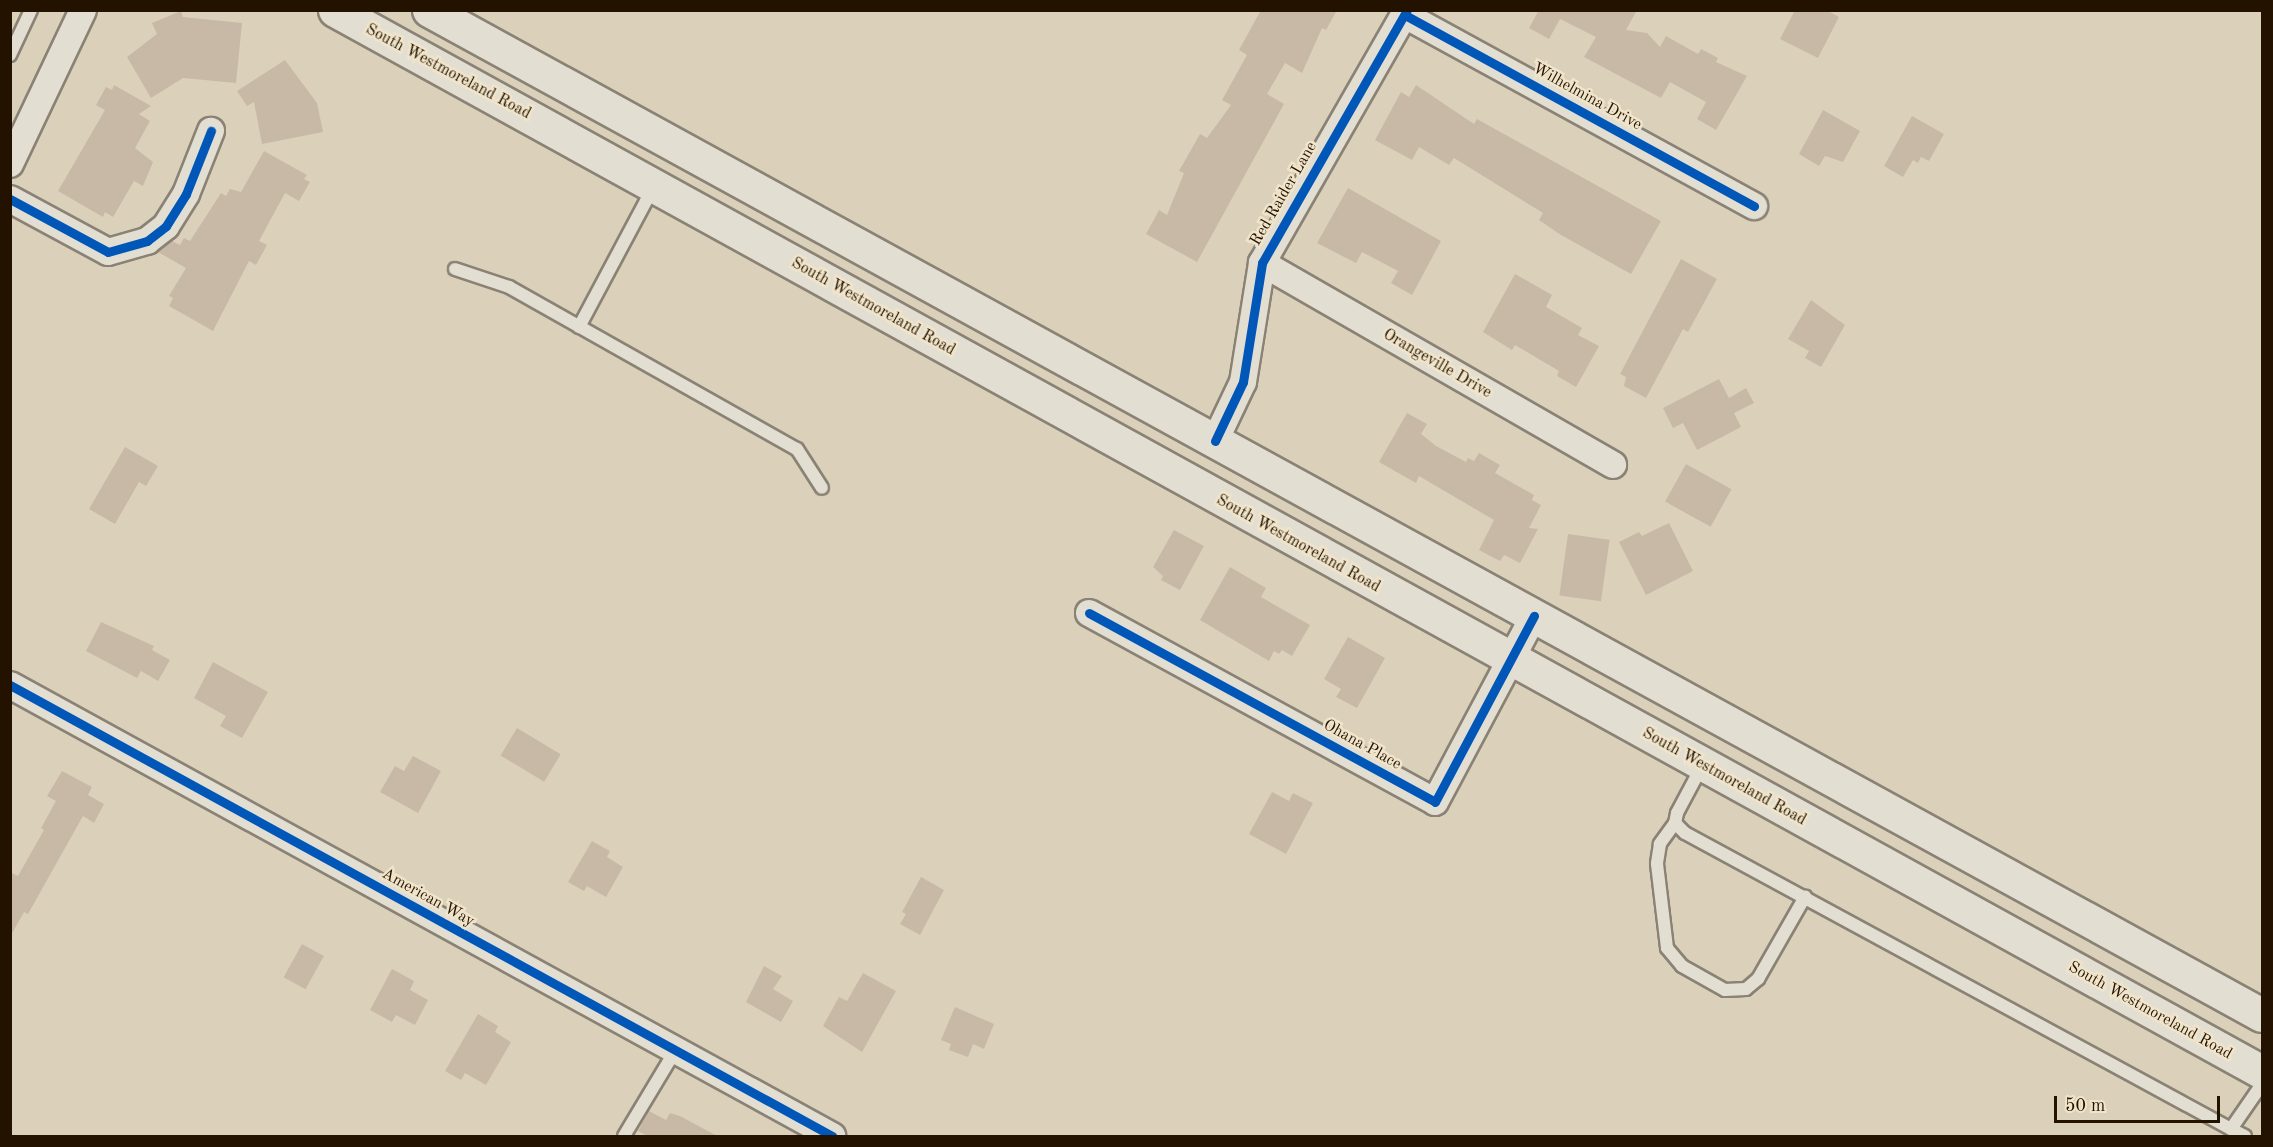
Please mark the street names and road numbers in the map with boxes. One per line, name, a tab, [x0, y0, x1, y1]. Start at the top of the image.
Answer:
street label: South Westmoreland Road	[362, 20, 534, 124]
street label: Wilhelmina Drive	[1529, 59, 1645, 135]
street label: Red Raider Lane	[1247, 139, 1321, 249]
street label: South Westmoreland Road	[788, 254, 958, 360]
street label: Orangeville Drive	[1379, 325, 1495, 403]
street label: South Westmoreland Road	[1213, 491, 1383, 597]
street label: Ohana Place	[1320, 716, 1404, 774]
street label: South Westmoreland Road	[1639, 724, 1809, 830]
street label: American Way	[378, 865, 478, 931]
street label: South Westmoreland Road	[2065, 958, 2235, 1064]

